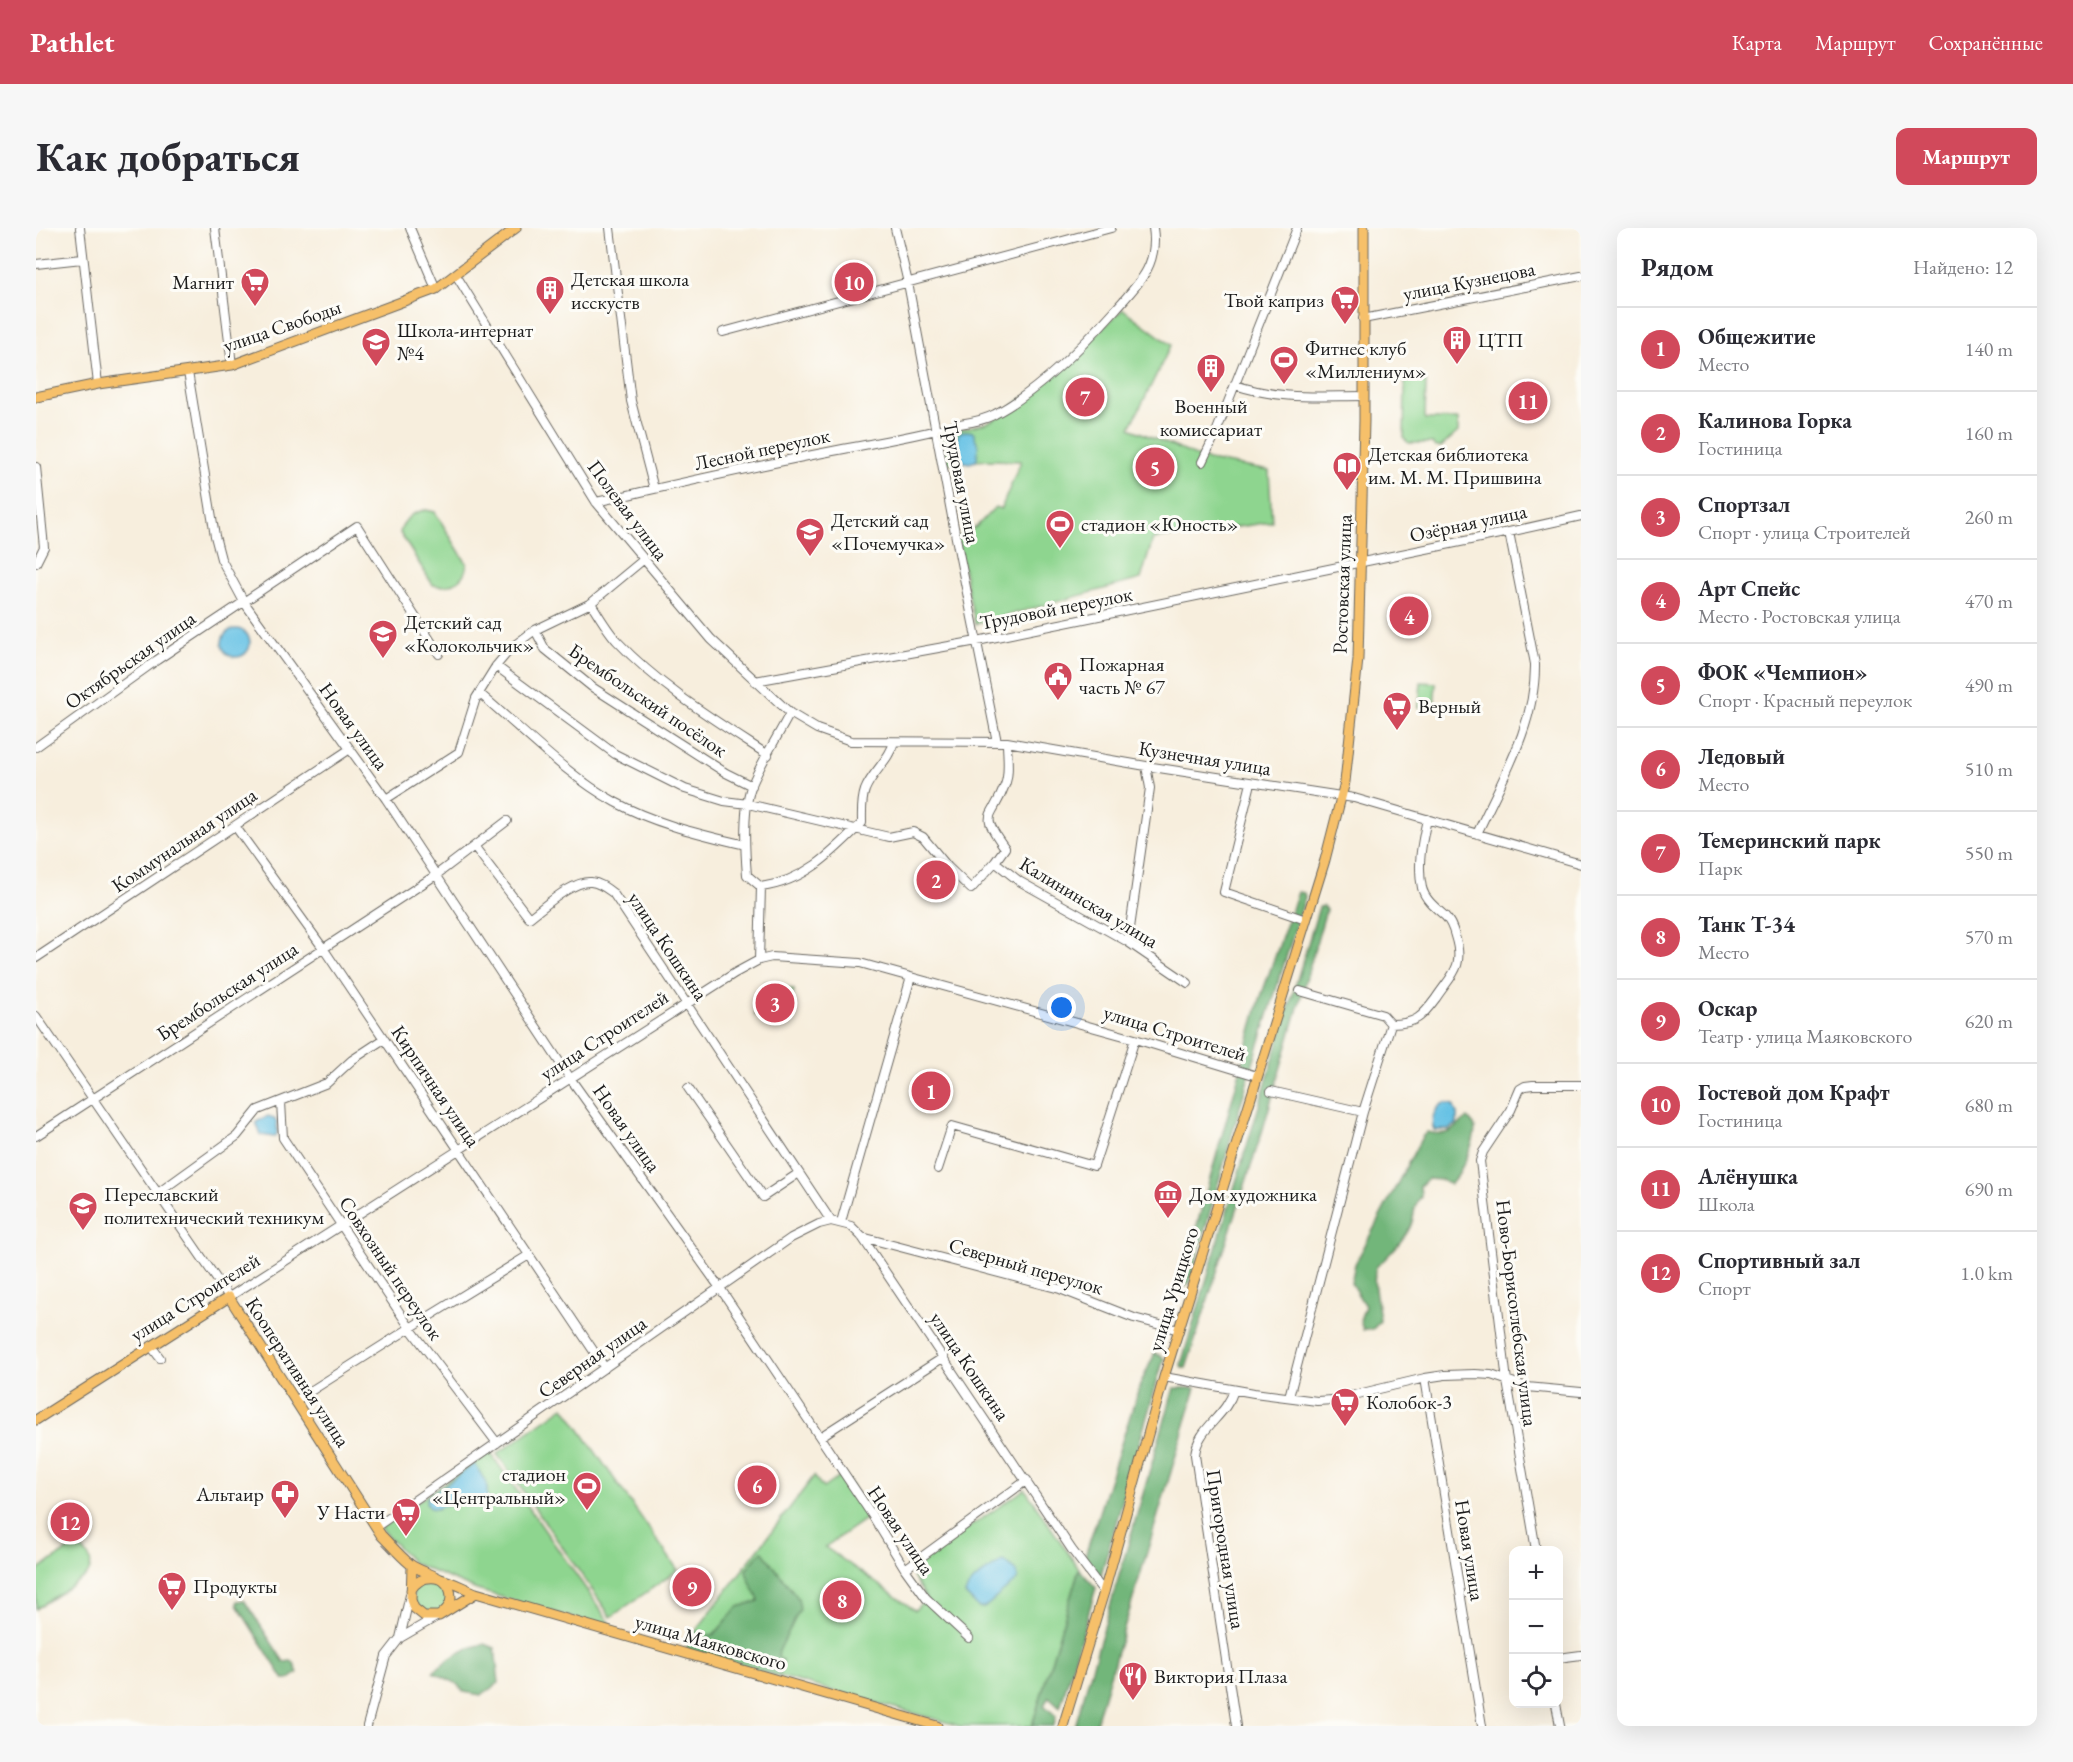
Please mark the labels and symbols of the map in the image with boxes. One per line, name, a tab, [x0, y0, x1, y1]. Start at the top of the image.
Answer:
street label: улица Кузнецова	[1401, 255, 1537, 307]
pin: 10	[834, 260, 874, 304]
supermarket icon: Магнит	[239, 266, 271, 308]
place label: Детская школа исскуств	[571, 266, 689, 315]
place label: Магнит	[172, 269, 234, 295]
building icon: Детская школа исскуств	[534, 274, 566, 316]
supermarket icon: Твой каприз	[1329, 284, 1361, 326]
place label: Твой каприз	[1224, 287, 1324, 313]
street label: улица Свободы	[219, 294, 345, 358]
place label: Школа-интернат №4	[397, 317, 533, 366]
building icon: ЦТП	[1441, 324, 1473, 366]
school or university icon: Школа-интернат №4	[360, 326, 392, 368]
place label: ЦТП	[1478, 327, 1524, 353]
place label: Фитнес клуб «Миллениум»	[1305, 335, 1427, 384]
sports icon: Фитнес клуб «Миллениум»	[1268, 344, 1300, 386]
building icon: Военный комиссариат	[1195, 352, 1227, 394]
pin: 7	[1066, 374, 1104, 420]
pin: 11	[1508, 378, 1548, 423]
place label: Военный комиссариат	[1160, 393, 1262, 442]
street label: Трудовая улица	[937, 418, 987, 546]
street label: Лесной переулок	[692, 422, 833, 476]
place label: Детская библиотека им. М. М. Пришвина	[1368, 441, 1542, 490]
pin: 5	[1136, 444, 1174, 490]
library icon: Детская библиотека им. М. М. Пришвина	[1331, 450, 1363, 492]
street label: Полевая улица	[582, 454, 674, 566]
street label: Озёрная улица	[1407, 498, 1529, 548]
place label: Детский сад «Почемучка»	[831, 507, 945, 556]
sports icon: стадион «Юность»	[1044, 508, 1076, 550]
place label: стадион «Юность»	[1081, 511, 1238, 537]
street label: Ростовская улица	[1327, 514, 1357, 654]
school or university icon: Детский сад «Почемучка»	[794, 516, 826, 558]
street label: Трудовой переулок	[978, 580, 1135, 636]
pin: 4	[1390, 594, 1428, 638]
street label: Октябрьская улица	[59, 605, 201, 715]
place label: Детский сад «Колокольчик»	[404, 609, 534, 658]
school or university icon: Детский сад «Колокольчик»	[367, 618, 399, 660]
street label: Брембольский посёлок	[564, 637, 733, 763]
place label: Пожарная часть № 67	[1079, 651, 1165, 700]
public building icon: Пожарная часть № 67	[1042, 660, 1074, 702]
street label: Новая улица	[313, 677, 395, 775]
supermarket icon: Верный	[1381, 690, 1413, 732]
place label: Верный	[1418, 693, 1482, 719]
street label: Кузнечная улица	[1137, 735, 1273, 781]
street label: Коммунальная улица	[106, 782, 262, 898]
street label: Калининская улица	[1015, 850, 1163, 954]
pin: 2	[916, 858, 956, 902]
street label: улица Кошкина	[622, 887, 714, 1005]
street label: Брембольская улица	[151, 936, 303, 1046]
pin: 3	[756, 980, 794, 1026]
street label: улица Строителей	[535, 984, 673, 1086]
your location	[1047, 993, 1076, 1022]
street label: улица Строителей	[1100, 999, 1250, 1067]
street label: Кирпичная улица	[386, 1020, 486, 1152]
pin: 1	[912, 1068, 950, 1114]
street label: Новая улица	[587, 1079, 667, 1177]
museum icon: Дом художника	[1152, 1178, 1184, 1220]
place label: Переславский политехнический техникум	[104, 1181, 325, 1230]
place label: Дом художника	[1189, 1181, 1317, 1207]
school or university icon: Переславский политехнический техникум	[67, 1190, 99, 1232]
street label: Совхозный переулок	[333, 1191, 449, 1345]
street label: Ново-Борисоглебская улица	[1490, 1198, 1544, 1428]
street label: улица Урицкого	[1142, 1223, 1204, 1354]
street label: Северный переулок	[946, 1232, 1107, 1301]
street label: улица Строителей	[125, 1247, 265, 1347]
street label: Кооперативная улица	[240, 1292, 356, 1452]
street label: улица Кошкина	[924, 1307, 1016, 1425]
street label: Северная улица	[533, 1310, 651, 1404]
supermarket icon: Колобок-3	[1329, 1386, 1361, 1428]
place label: Колобок-3	[1366, 1389, 1452, 1415]
place label: стадион «Центральный»	[432, 1461, 566, 1510]
pin: 6	[738, 1462, 776, 1508]
street label: Пригородная улица	[1201, 1467, 1251, 1631]
sports icon: стадион «Центральный»	[571, 1470, 603, 1512]
pharmacy icon: Альтаир	[269, 1478, 301, 1520]
street label: Новая улица	[862, 1480, 940, 1580]
place label: Альтаир	[195, 1481, 264, 1507]
supermarket icon: У Насти	[390, 1496, 422, 1538]
street label: Новая улица	[1449, 1497, 1491, 1603]
place label: У Насти	[316, 1499, 385, 1525]
pin: 12	[51, 1500, 90, 1544]
pin: 9	[672, 1564, 712, 1610]
supermarket icon: Продукты	[156, 1570, 188, 1612]
place label: Продукты	[193, 1573, 277, 1599]
pin: 8	[822, 1578, 862, 1622]
street label: улица Маяковского	[632, 1608, 790, 1676]
restaurant icon: Виктория Плаза	[1117, 1660, 1149, 1702]
place label: Виктория Плаза	[1154, 1663, 1287, 1689]

